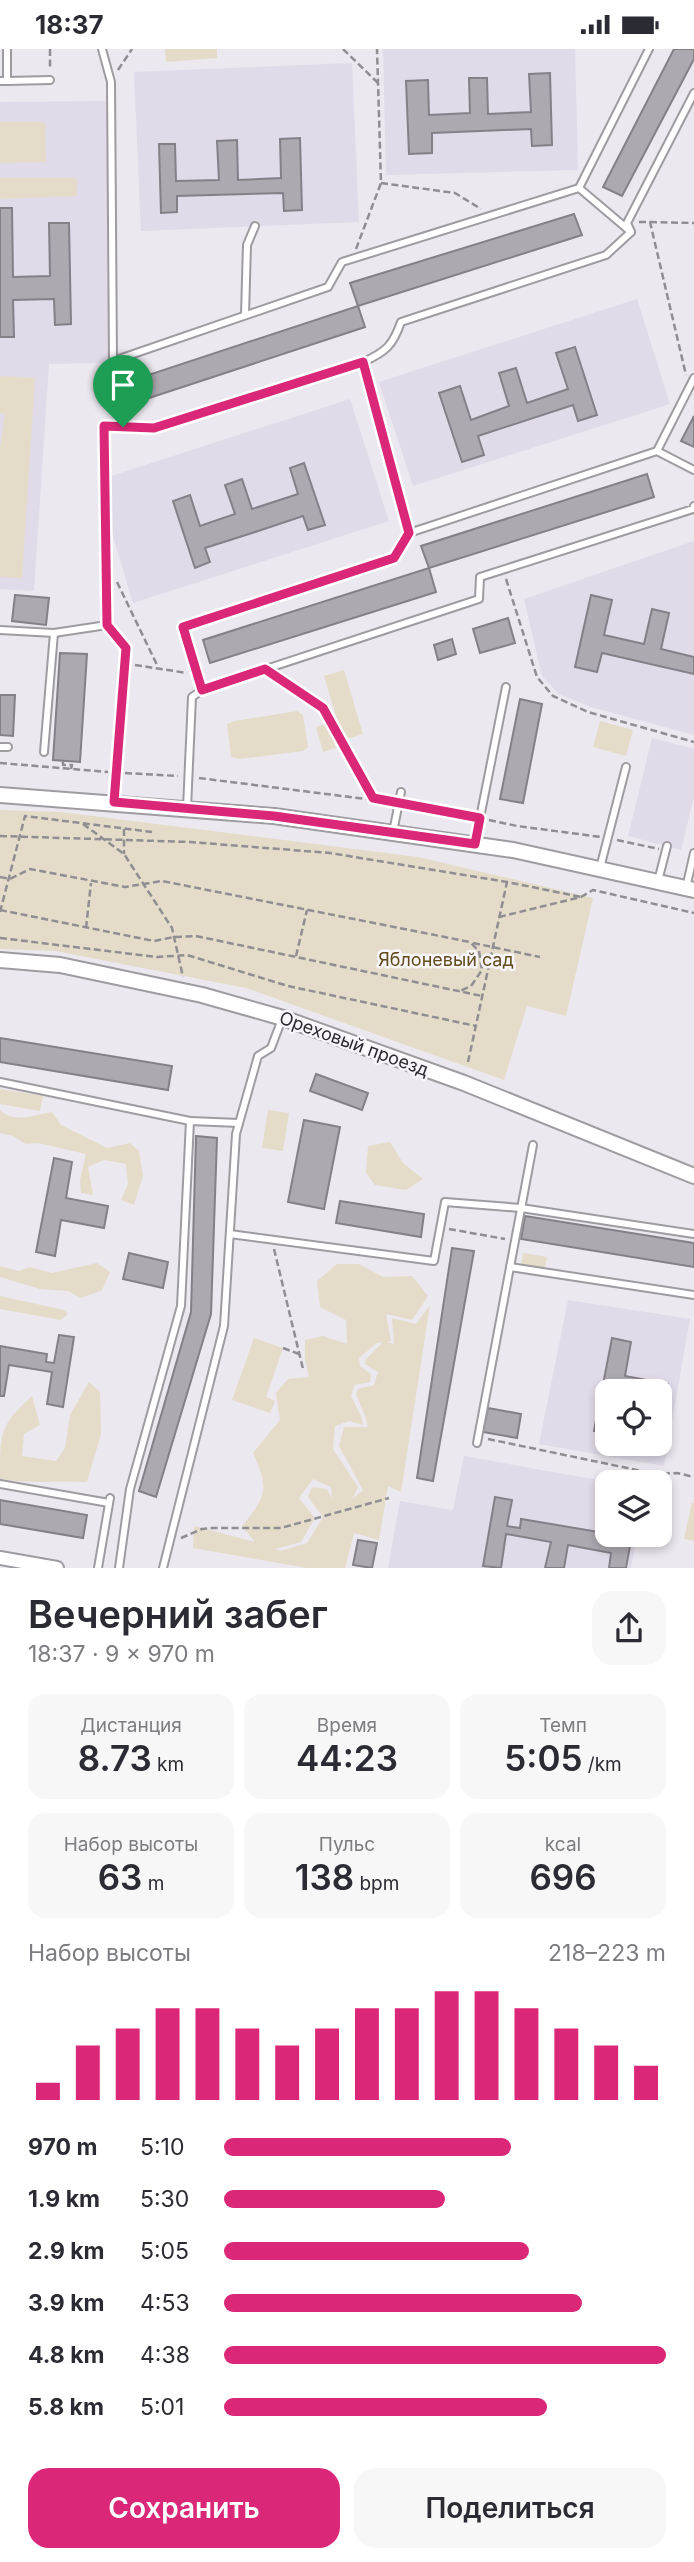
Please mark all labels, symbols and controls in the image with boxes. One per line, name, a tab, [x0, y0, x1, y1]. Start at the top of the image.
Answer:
text: 18:37	[35, 9, 104, 40]
pin	[93, 355, 153, 427]
icon: arrive	[104, 366, 142, 404]
park label: Яблоневый сад	[378, 949, 514, 970]
street label: Ореховый проезд	[277, 1007, 432, 1080]
map controls	[595, 1379, 672, 1547]
button: locate	[595, 1379, 672, 1456]
button: layers	[595, 1470, 672, 1547]
text: Вечерний забег	[28, 1591, 328, 1637]
button: share	[592, 1591, 666, 1665]
text: 18:37 · 9 × 970 m	[28, 1640, 215, 1668]
text: Дистанция	[80, 1714, 182, 1737]
text: Время	[317, 1714, 377, 1737]
text: Темп	[539, 1714, 587, 1737]
text: 8.73	[78, 1737, 152, 1779]
text: 44:23	[296, 1737, 398, 1779]
text: 5:05	[504, 1737, 583, 1779]
text: km	[152, 1753, 184, 1776]
text: /km	[583, 1753, 622, 1776]
text: Набор высоты	[64, 1833, 198, 1856]
text: Пульс	[319, 1833, 375, 1856]
text: kcal	[545, 1833, 581, 1856]
text: 63	[98, 1856, 142, 1898]
text: 138	[295, 1856, 354, 1898]
text: 696	[529, 1856, 597, 1898]
text: m	[142, 1872, 164, 1895]
text: bpm	[354, 1872, 399, 1895]
text: Набор высоты	[28, 1939, 191, 1967]
text: 218–223 m	[548, 1939, 666, 1967]
text: 970 m	[28, 2133, 97, 2161]
text: 5:10	[140, 2133, 184, 2161]
text: 1.9 km	[28, 2185, 100, 2213]
text: 5:30	[140, 2185, 189, 2213]
text: 2.9 km	[28, 2237, 105, 2265]
text: 5:05	[140, 2237, 189, 2265]
text: 3.9 km	[28, 2289, 104, 2317]
text: 4:53	[140, 2289, 190, 2317]
text: 4.8 km	[28, 2341, 105, 2369]
text: 4:38	[140, 2341, 190, 2369]
text: 5.8 km	[28, 2393, 104, 2421]
text: 5:01	[140, 2393, 184, 2421]
button: Сохранить	[28, 2468, 340, 2548]
button: Поделиться	[354, 2468, 666, 2548]

